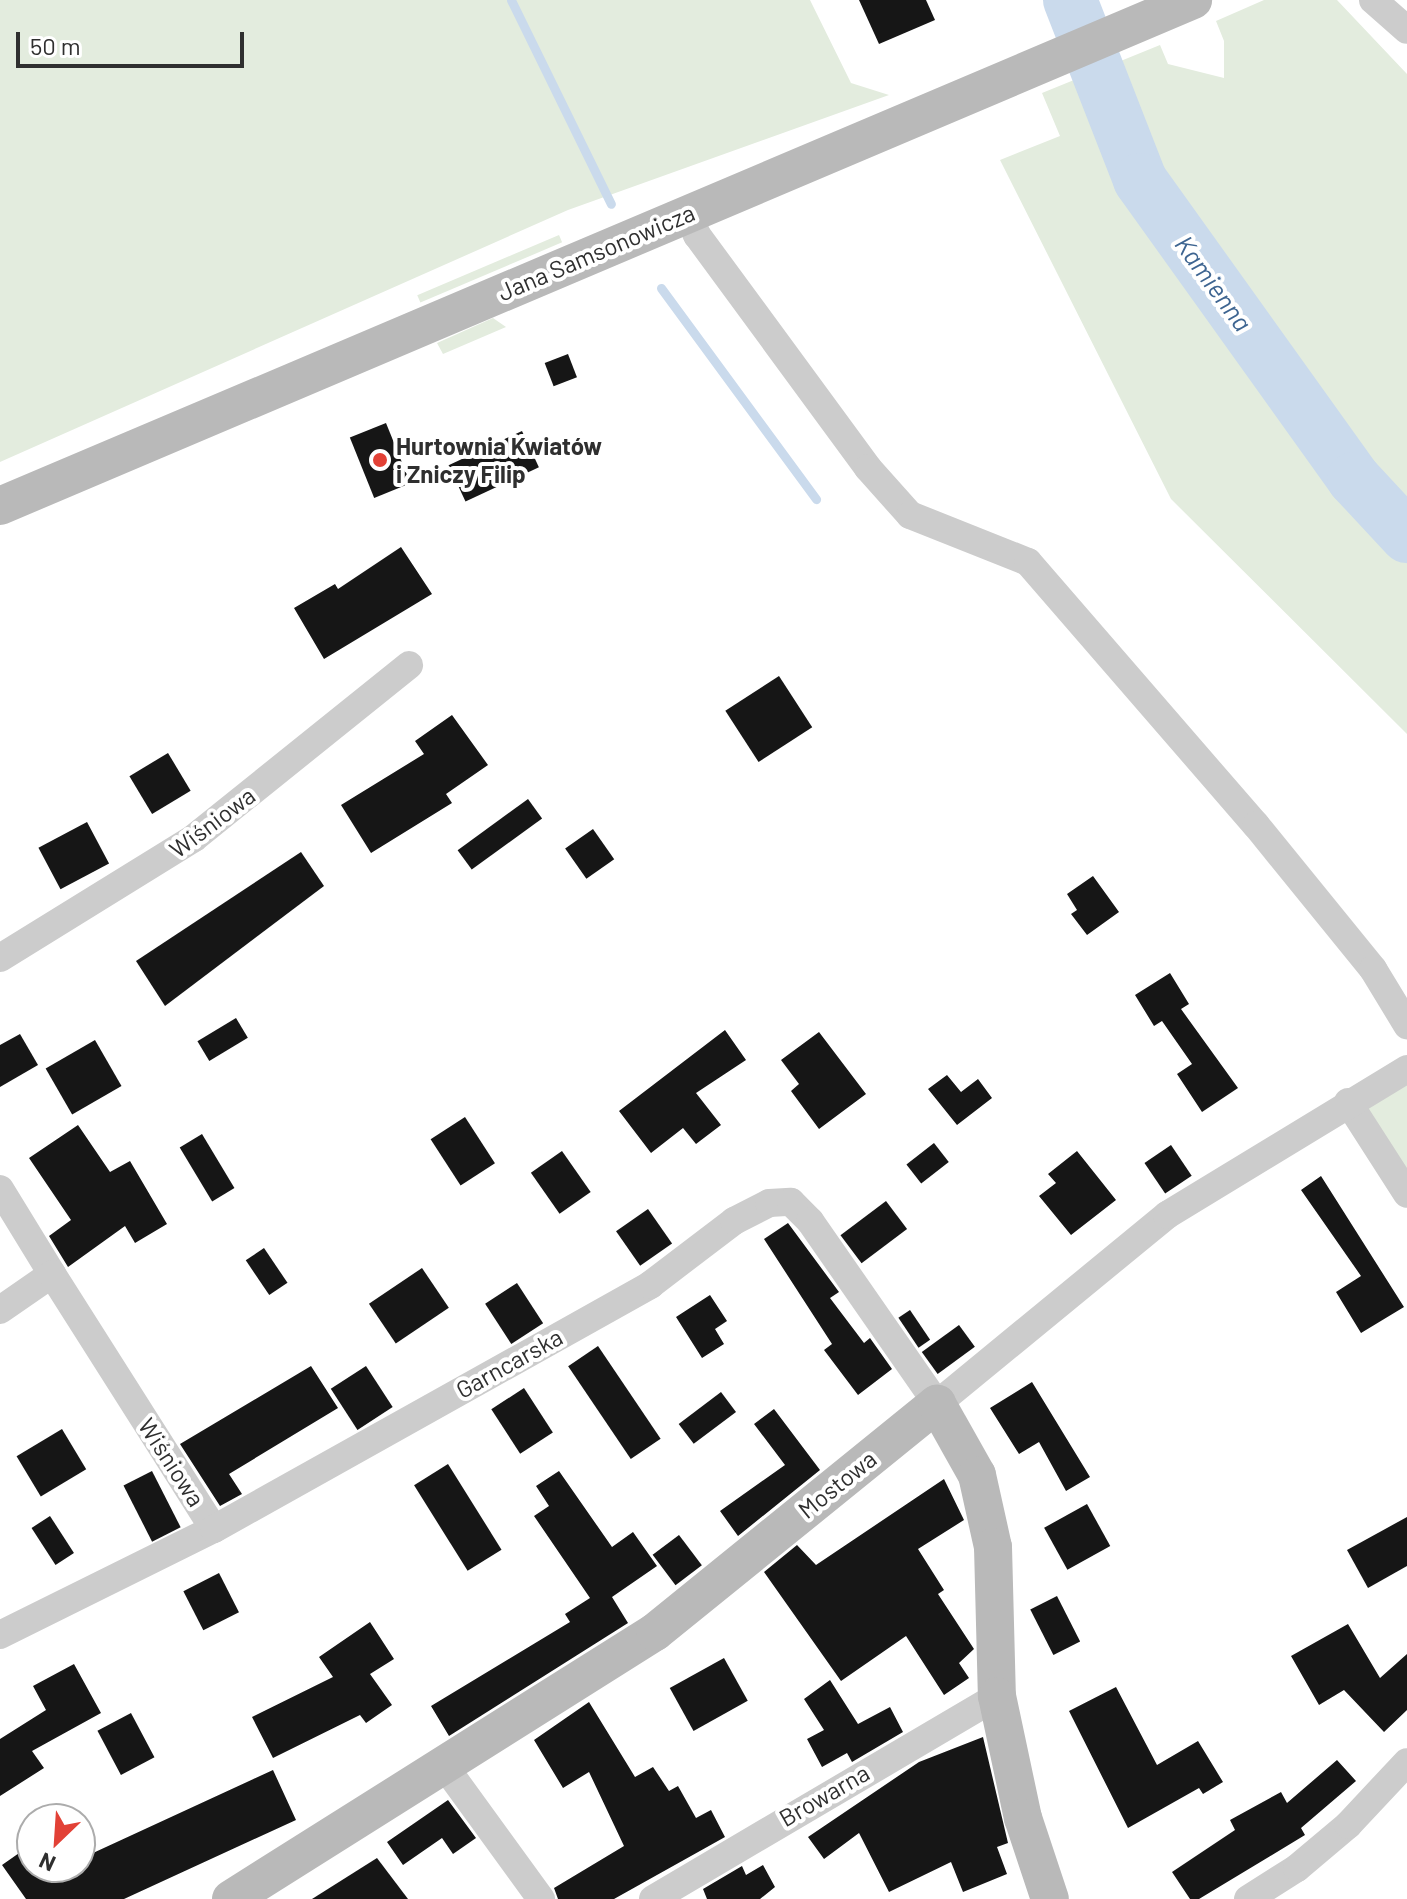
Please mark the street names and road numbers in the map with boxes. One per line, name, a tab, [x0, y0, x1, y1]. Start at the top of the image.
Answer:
street label: Jana Samsonowicza	[493, 198, 699, 306]
street label: Wiśniowa	[163, 780, 261, 864]
street label: Garncarska	[451, 1322, 567, 1404]
street label: Wiśniowa	[133, 1412, 211, 1512]
street label: Mostowa	[792, 1444, 882, 1524]
street label: Browarna	[774, 1758, 874, 1832]

